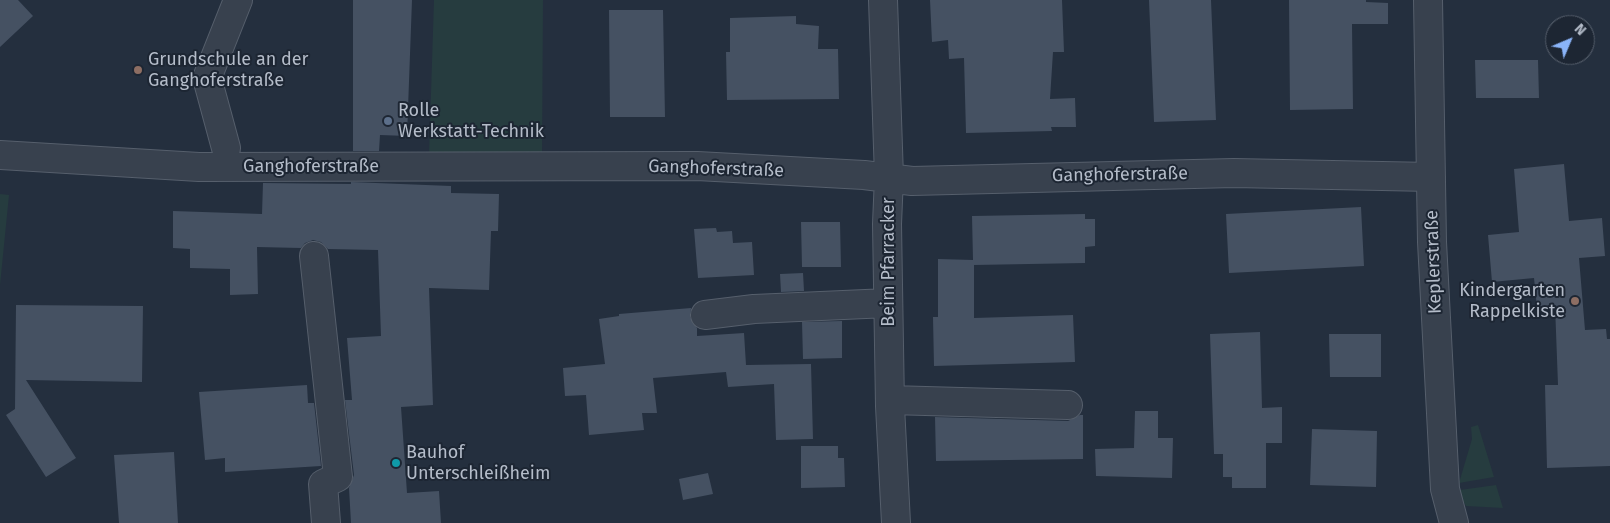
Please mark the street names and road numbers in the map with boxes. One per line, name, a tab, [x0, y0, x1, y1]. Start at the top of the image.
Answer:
street label: Ganghoferstraße	[243, 156, 379, 178]
street label: Ganghoferstraße	[648, 156, 784, 182]
street label: Ganghoferstraße	[1052, 163, 1188, 187]
street label: Beim Pfarracker	[878, 197, 900, 327]
street label: Keplerstraße	[1421, 210, 1447, 314]

